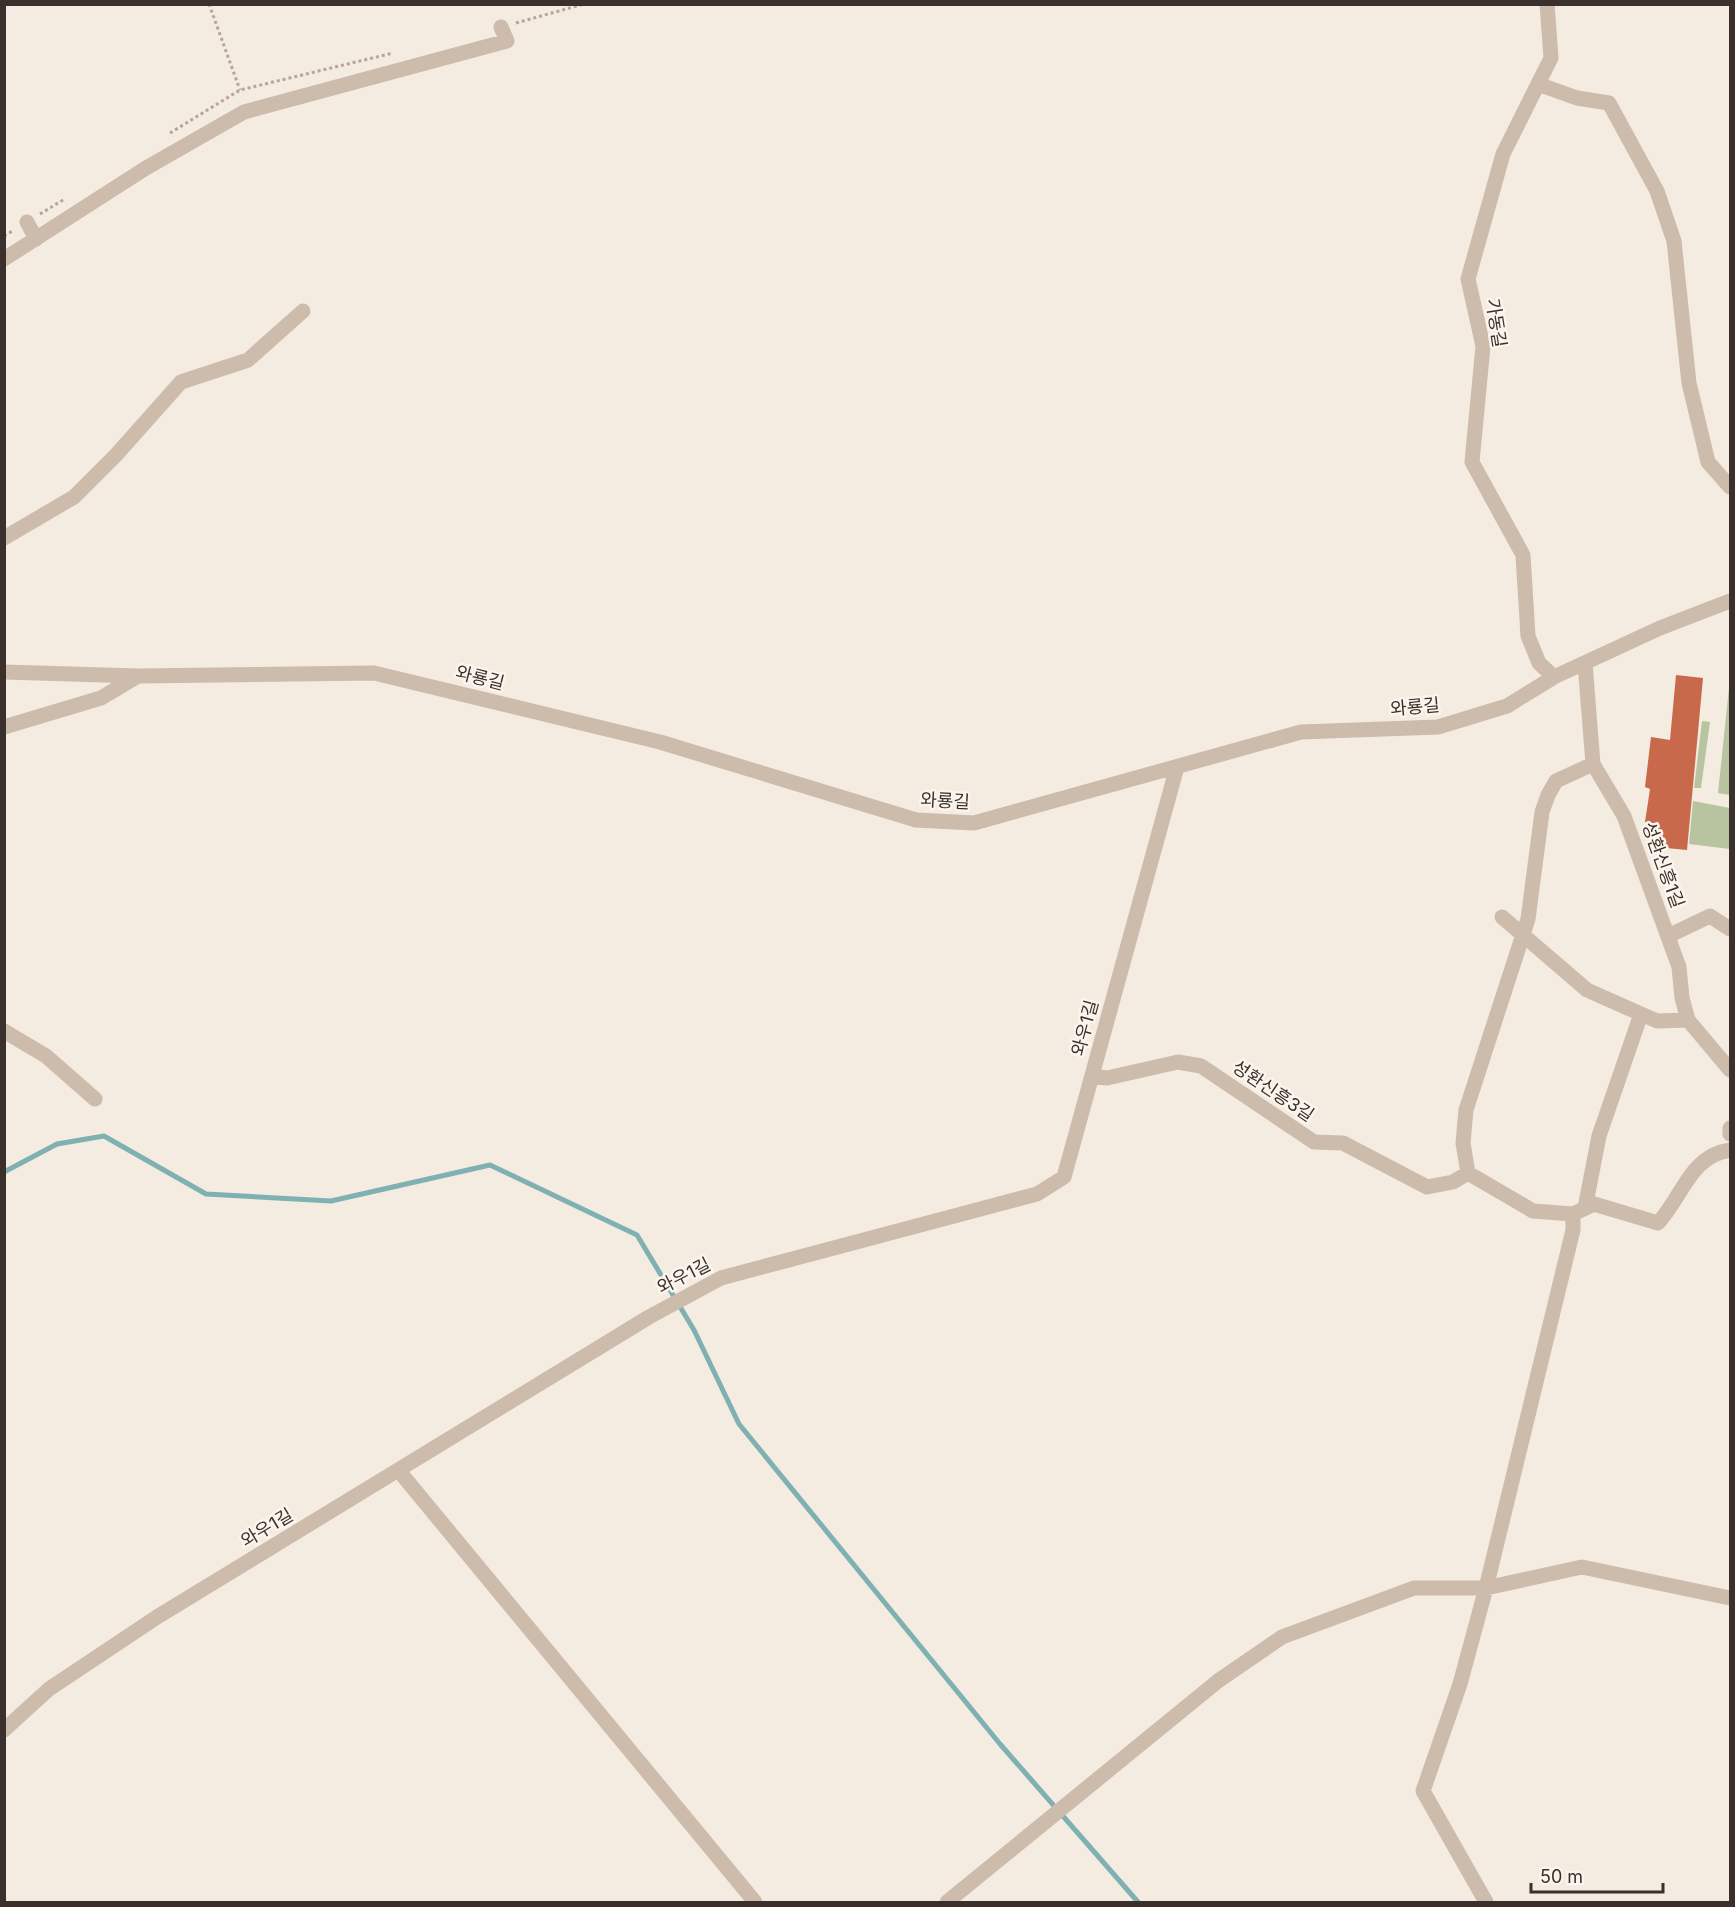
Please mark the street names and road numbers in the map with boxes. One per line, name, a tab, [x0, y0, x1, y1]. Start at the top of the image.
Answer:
street label: 가동길	[1482, 297, 1511, 349]
street label: 와룡길	[453, 661, 507, 694]
street label: 와룡길	[1389, 694, 1441, 719]
street label: 와룡길	[920, 789, 970, 812]
street label: 성환신흥1길	[1638, 819, 1689, 911]
street label: 와우1길	[1067, 998, 1102, 1058]
street label: 성환신흥3길	[1228, 1056, 1318, 1126]
street label: 와우1길	[654, 1253, 714, 1298]
street label: 와우1길	[237, 1504, 297, 1551]

